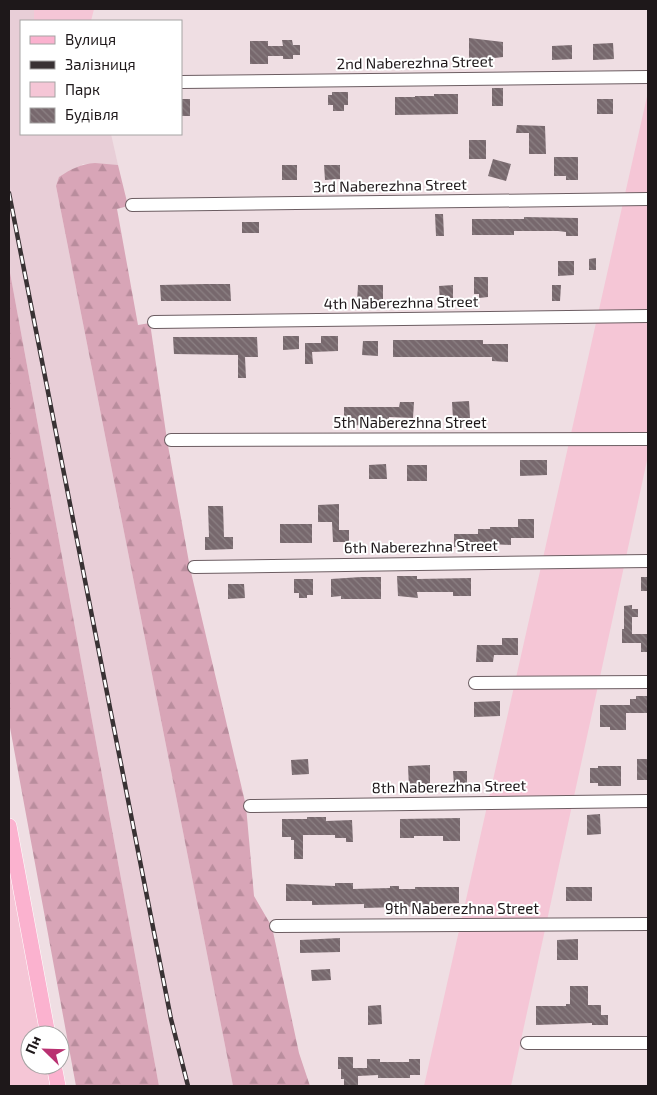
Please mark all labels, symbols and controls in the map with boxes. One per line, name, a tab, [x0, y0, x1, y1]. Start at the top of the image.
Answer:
legend	[20, 20, 182, 135]
text: Вулиця	[65, 30, 116, 49]
street label: 2nd Naberezhna Street	[336, 52, 494, 72]
text: Залізниця	[65, 55, 136, 73]
text: Парк	[65, 80, 100, 98]
text: Будівля	[65, 105, 119, 124]
street label: 3rd Naberezhna Street	[313, 175, 467, 195]
street label: 4th Naberezhna Street	[324, 292, 479, 312]
street label: 5th Naberezhna Street	[333, 413, 487, 431]
street label: 6th Naberezhna Street	[344, 536, 498, 556]
street label: 8th Naberezhna Street	[372, 776, 527, 796]
street label: 9th Naberezhna Street	[385, 899, 539, 917]
north arrow	[20, 1025, 70, 1075]
text: Пн	[21, 1033, 44, 1056]

